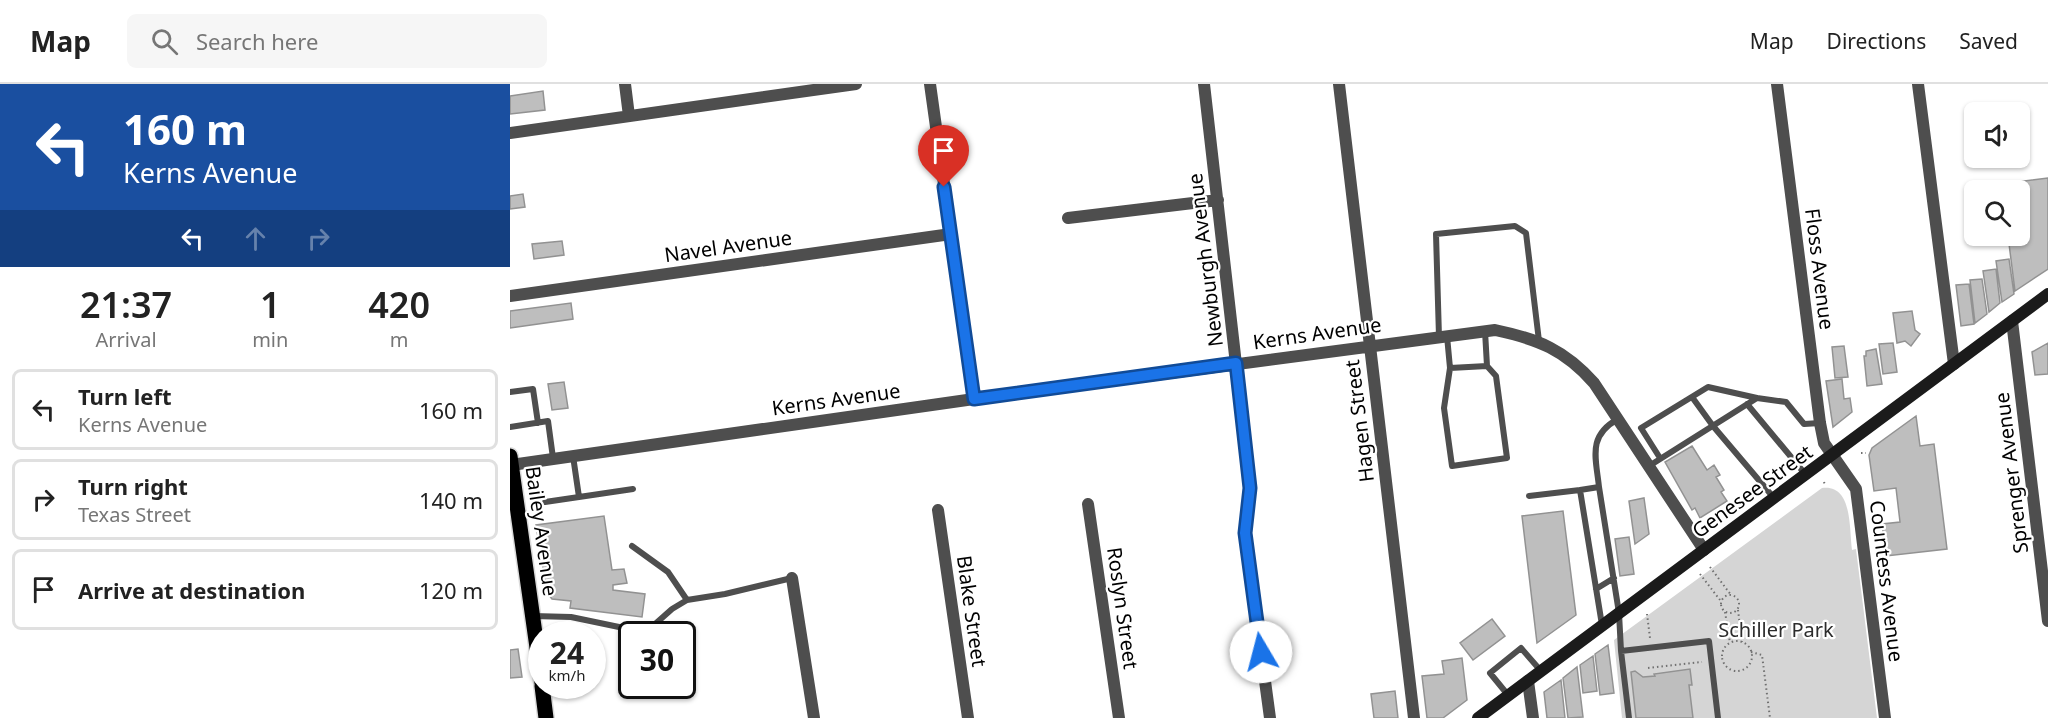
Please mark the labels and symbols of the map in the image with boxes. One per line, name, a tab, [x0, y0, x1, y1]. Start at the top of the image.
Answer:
pin	[918, 125, 969, 187]
street label: Newburgh Avenue	[1181, 172, 1229, 348]
street label: Floss Avenue	[1799, 207, 1841, 331]
street label: Navel Avenue	[663, 224, 793, 268]
street label: Kerns Avenue	[1251, 311, 1383, 355]
street label: Hagen Street	[1338, 358, 1380, 484]
street label: Kerns Avenue	[770, 377, 902, 421]
street label: Sprenger Avenue	[1988, 391, 2034, 555]
street label: Genesee Street	[1686, 438, 1818, 544]
street label: Bailey Avenue	[520, 464, 564, 598]
street label: Countess Avenue	[1864, 499, 1910, 663]
street label: Roslyn Street	[1101, 545, 1145, 671]
street label: Blake Street	[951, 553, 993, 669]
park label: Schiller Park	[1718, 616, 1834, 643]
position arrow	[1229, 620, 1293, 684]
speed limit sign: 30	[618, 621, 696, 699]

